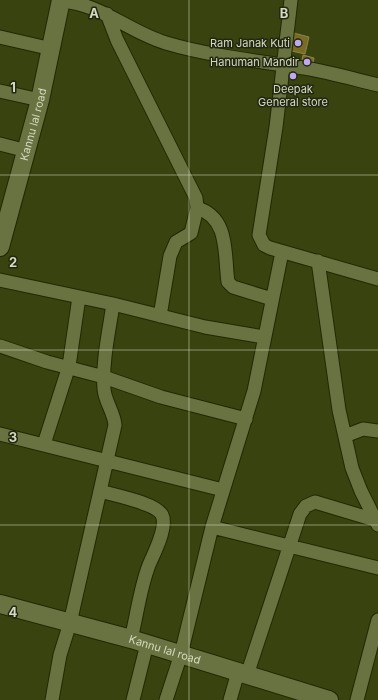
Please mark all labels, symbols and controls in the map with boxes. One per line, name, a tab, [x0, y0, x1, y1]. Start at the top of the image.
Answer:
text: A	[89, 5, 99, 21]
text: B	[280, 5, 289, 21]
place label: Ram Janak Kuti	[210, 36, 290, 50]
marker: Ram Janak Kuti	[293, 38, 303, 48]
place label: Hanuman Mandir	[210, 55, 299, 69]
marker: Hanuman Mandir	[302, 57, 312, 67]
marker: Deepak General store	[288, 71, 298, 81]
text: 1	[10, 79, 16, 95]
place label: Deepak General store	[258, 82, 328, 109]
street label: Kannu lal road	[17, 87, 49, 162]
text: 2	[9, 254, 17, 270]
text: 3	[9, 429, 17, 445]
text: 4	[9, 604, 18, 620]
street label: Kannu lal road	[127, 632, 202, 667]

